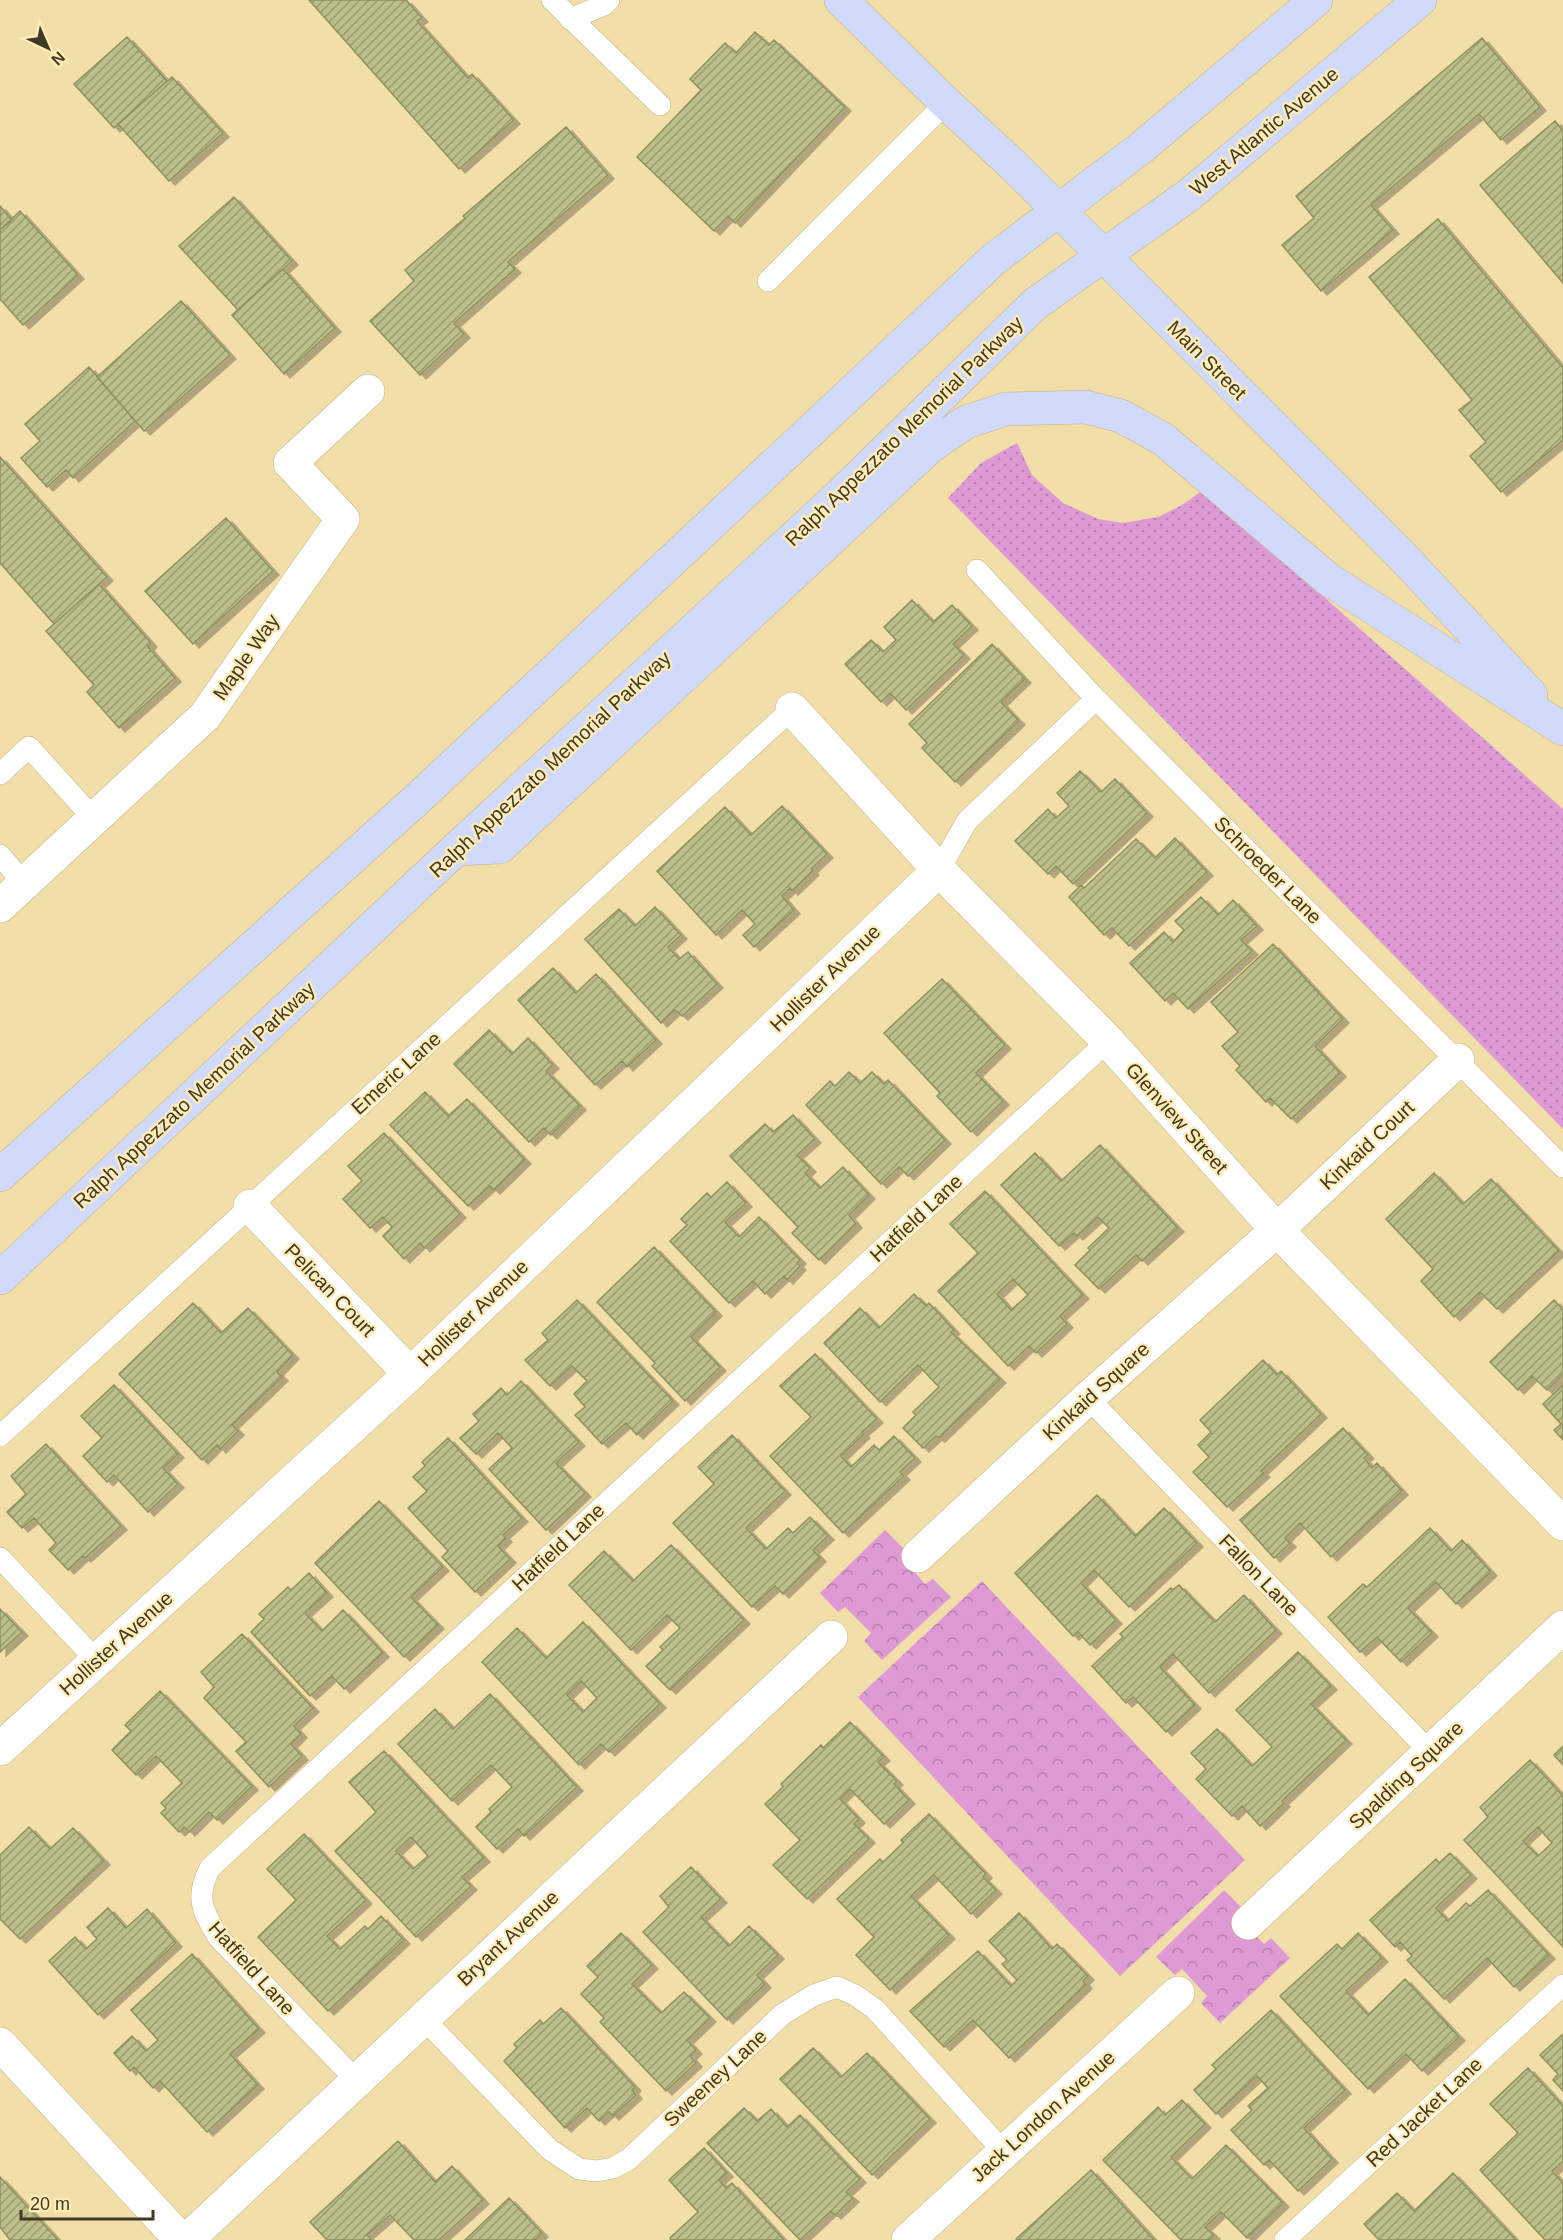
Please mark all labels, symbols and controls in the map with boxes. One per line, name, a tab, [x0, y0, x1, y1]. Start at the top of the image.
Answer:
north arrow	[18, 18, 78, 78]
text: N	[48, 48, 68, 69]
street label: West Atlantic Avenue	[1185, 62, 1343, 200]
street label: Ralph Appezzato Memorial Parkway	[781, 312, 1027, 550]
street label: Main Street	[1163, 316, 1251, 404]
street label: Maple Way	[209, 610, 283, 704]
street label: Ralph Appezzato Memorial Parkway	[425, 646, 675, 882]
street label: Schroeder Lane	[1210, 812, 1326, 928]
street label: Hollister Avenue	[766, 920, 884, 1036]
street label: Ralph Appezzato Memorial Parkway	[69, 977, 319, 1213]
street label: Emeric Lane	[347, 1027, 445, 1119]
street label: Glenview Street	[1122, 1058, 1233, 1178]
street label: Kinkaid Court	[1316, 1096, 1419, 1194]
street label: Hatfield Lane	[865, 1170, 967, 1266]
street label: Pelican Court	[280, 1239, 380, 1341]
street label: Hollister Avenue	[414, 1255, 532, 1371]
street label: Kinkaid Square	[1038, 1337, 1154, 1445]
street label: Hatfield Lane	[507, 1499, 609, 1595]
street label: Fallon Lane	[1215, 1530, 1303, 1620]
street label: Hollister Avenue	[55, 1587, 177, 1699]
street label: Spalding Square	[1344, 1717, 1468, 1833]
street label: Bryant Avenue	[453, 1886, 563, 1990]
street label: Hatfield Lane	[204, 1917, 300, 2019]
street label: Sweeney Lane	[659, 2025, 771, 2131]
street label: Jack London Avenue	[967, 2046, 1119, 2186]
street label: Red Jacket Lane	[1362, 2053, 1486, 2171]
scale bar	[21, 2183, 153, 2221]
text: 20 m	[30, 2194, 70, 2214]

